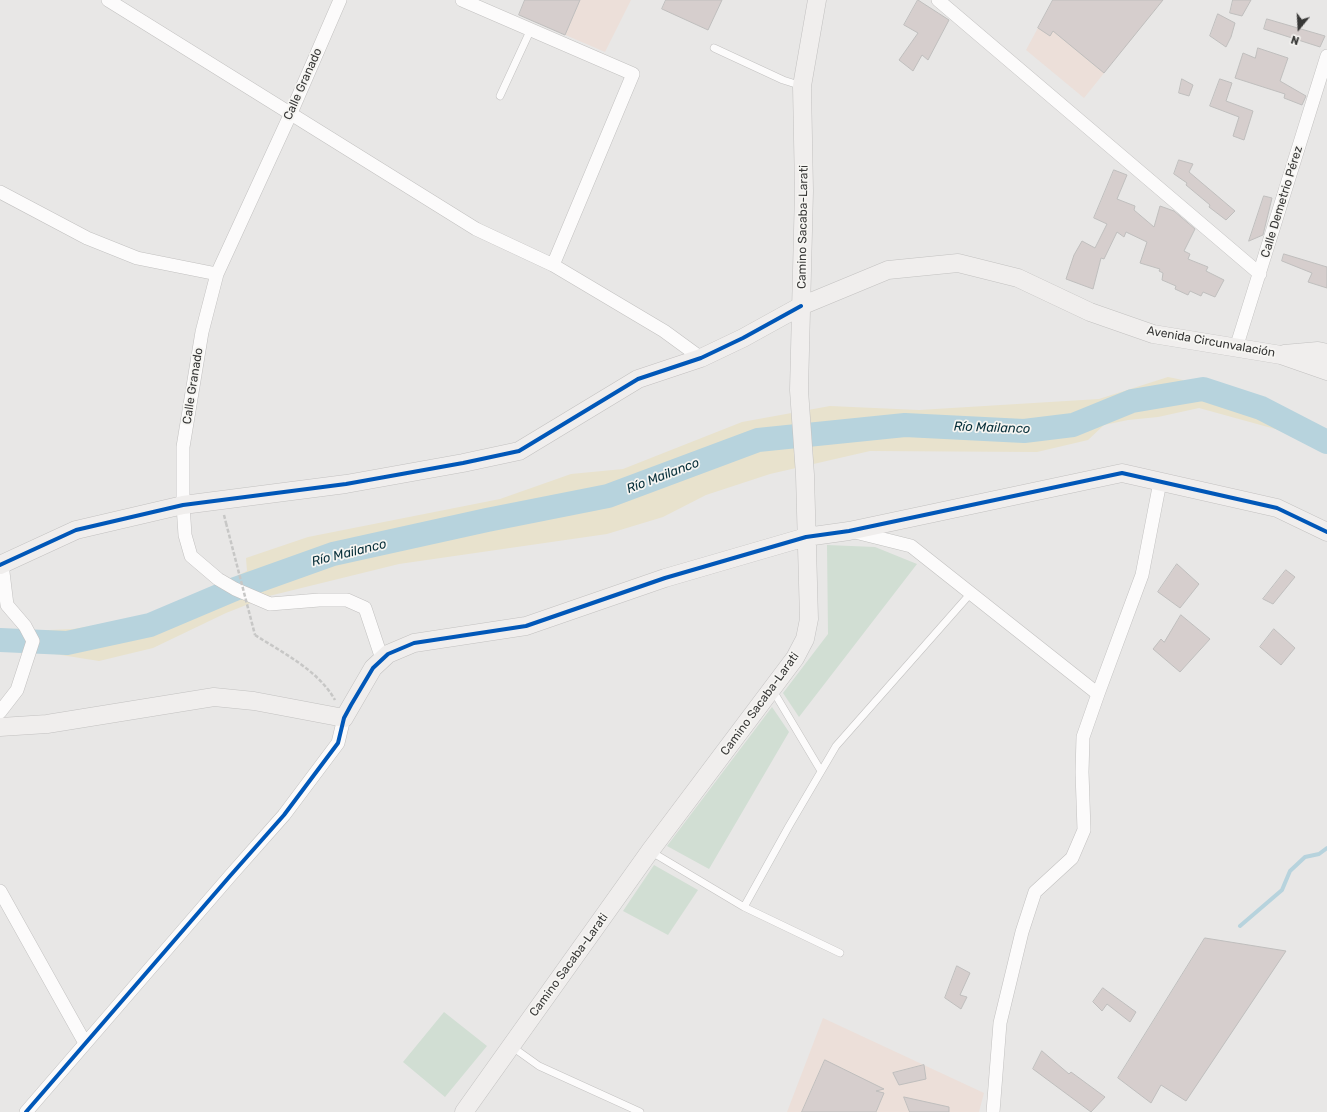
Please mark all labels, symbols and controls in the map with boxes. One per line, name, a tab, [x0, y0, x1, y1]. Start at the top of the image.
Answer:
north arrow	[1279, 8, 1319, 48]
text: N	[1289, 32, 1301, 47]
street label: Calle Granado	[281, 46, 325, 122]
street label: Calle Demetrio Pérez	[1258, 144, 1306, 260]
street label: Camino Sacaba-Larati	[795, 165, 811, 289]
street label: Avenida Circunvalación	[1146, 324, 1276, 360]
street label: Calle Granado	[180, 347, 206, 425]
water label: Río Mailanco	[953, 419, 1031, 437]
water label: Río Mailanco	[624, 455, 702, 497]
water label: Río Mailanco	[310, 536, 388, 570]
street label: Camino Sacaba-Larati	[718, 650, 802, 758]
street label: Camino Sacaba-Larati	[527, 911, 611, 1019]

